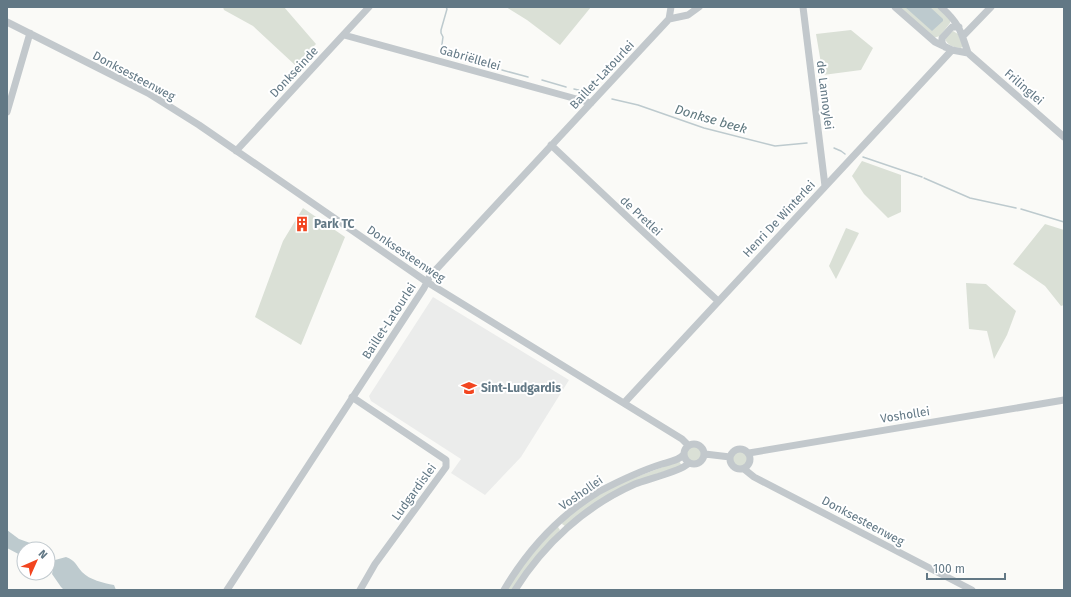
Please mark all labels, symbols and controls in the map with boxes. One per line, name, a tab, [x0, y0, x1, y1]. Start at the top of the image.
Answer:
street label: Baillet-Latourlei	[567, 38, 637, 112]
street label: Gabriëllelei	[438, 43, 502, 73]
street label: Donkseinde	[267, 44, 321, 100]
street label: Donksesteenweg	[90, 48, 178, 104]
street label: de Lannoylei	[814, 60, 836, 130]
street label: Frilinglei	[1002, 66, 1046, 108]
water label: Donkse beek	[673, 102, 749, 136]
street label: Henri De Winterlei	[740, 178, 818, 260]
street label: de Pretlei	[617, 193, 665, 239]
building icon: Park TC	[293, 215, 311, 233]
place label: Park TC	[314, 217, 354, 231]
street label: Donksesteenweg	[364, 223, 448, 286]
street label: Baillet-Latourlei	[359, 280, 419, 362]
school or university icon: Sint-Ludgardis	[460, 379, 478, 397]
place label: Sint-Ludgardis	[481, 381, 561, 395]
street label: Voshollei	[879, 404, 931, 426]
street label: Ludgardislei	[389, 461, 439, 523]
street label: Voshollei	[557, 473, 605, 513]
street label: Donksesteenweg	[819, 493, 907, 549]
north arrow	[16, 541, 56, 581]
text: N	[36, 547, 50, 561]
scale bar	[927, 555, 1005, 581]
text: 100 m	[933, 562, 965, 576]

